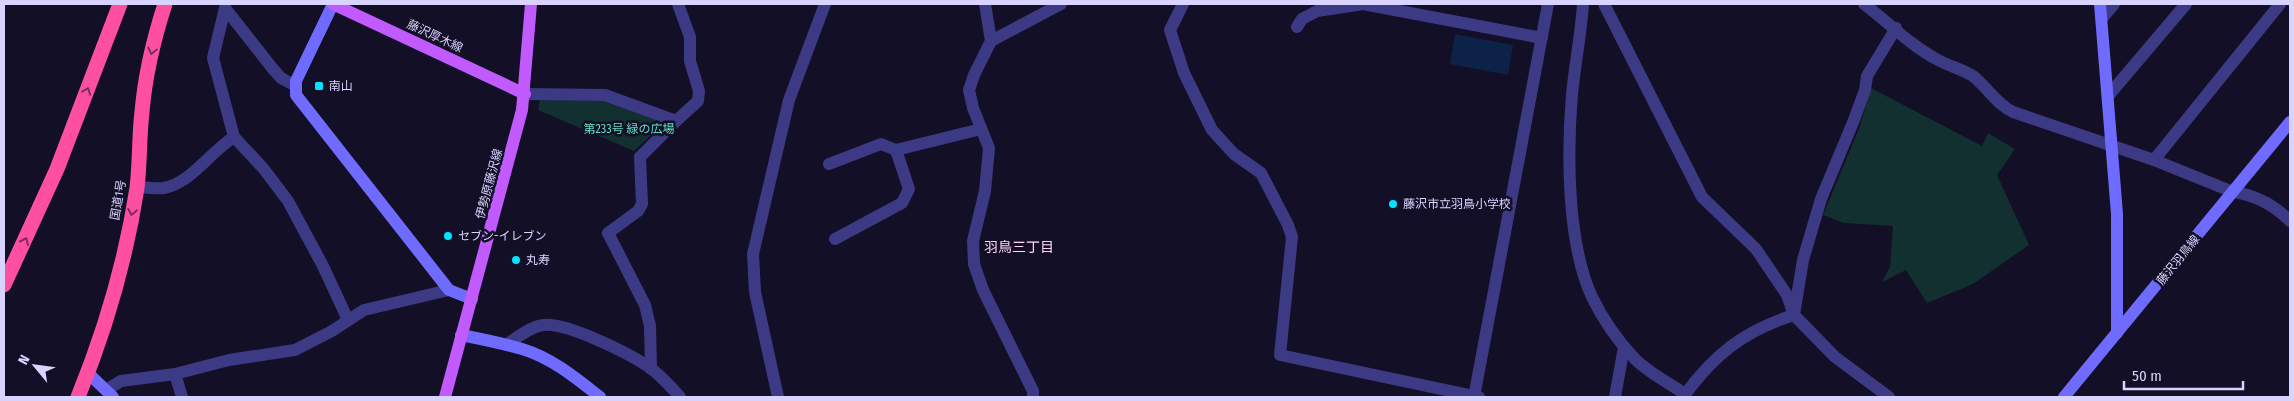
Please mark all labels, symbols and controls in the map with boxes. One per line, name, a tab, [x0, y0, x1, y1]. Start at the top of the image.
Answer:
street label: 藤沢厚木線	[405, 17, 465, 55]
one-way arrow	[147, 46, 158, 55]
place label: 南山	[329, 79, 353, 93]
marker: 南山	[313, 80, 325, 92]
one-way arrow	[81, 87, 91, 96]
park label: 第233号 緑の広場	[584, 122, 674, 136]
street label: 伊勢原藤沢線	[473, 147, 505, 221]
street label: 国道1号	[108, 179, 128, 221]
place label: 藤沢市立羽鳥小学校	[1403, 197, 1511, 211]
marker: 藤沢市立羽鳥小学校	[1387, 198, 1399, 210]
one-way arrow	[127, 207, 138, 216]
place label: セブン-イレブン	[458, 229, 546, 243]
marker: セブン-イレブン	[442, 230, 454, 242]
street label: 藤沢羽鳥線	[2154, 232, 2202, 288]
one-way arrow	[18, 237, 29, 246]
district label: 羽鳥三丁目	[984, 239, 1054, 256]
place label: 丸寿	[526, 253, 550, 267]
marker: 丸寿	[510, 254, 522, 266]
north arrow	[10, 341, 60, 391]
text: N	[15, 352, 34, 368]
scale bar	[2124, 358, 2243, 390]
text: 50 m	[2132, 367, 2162, 385]

